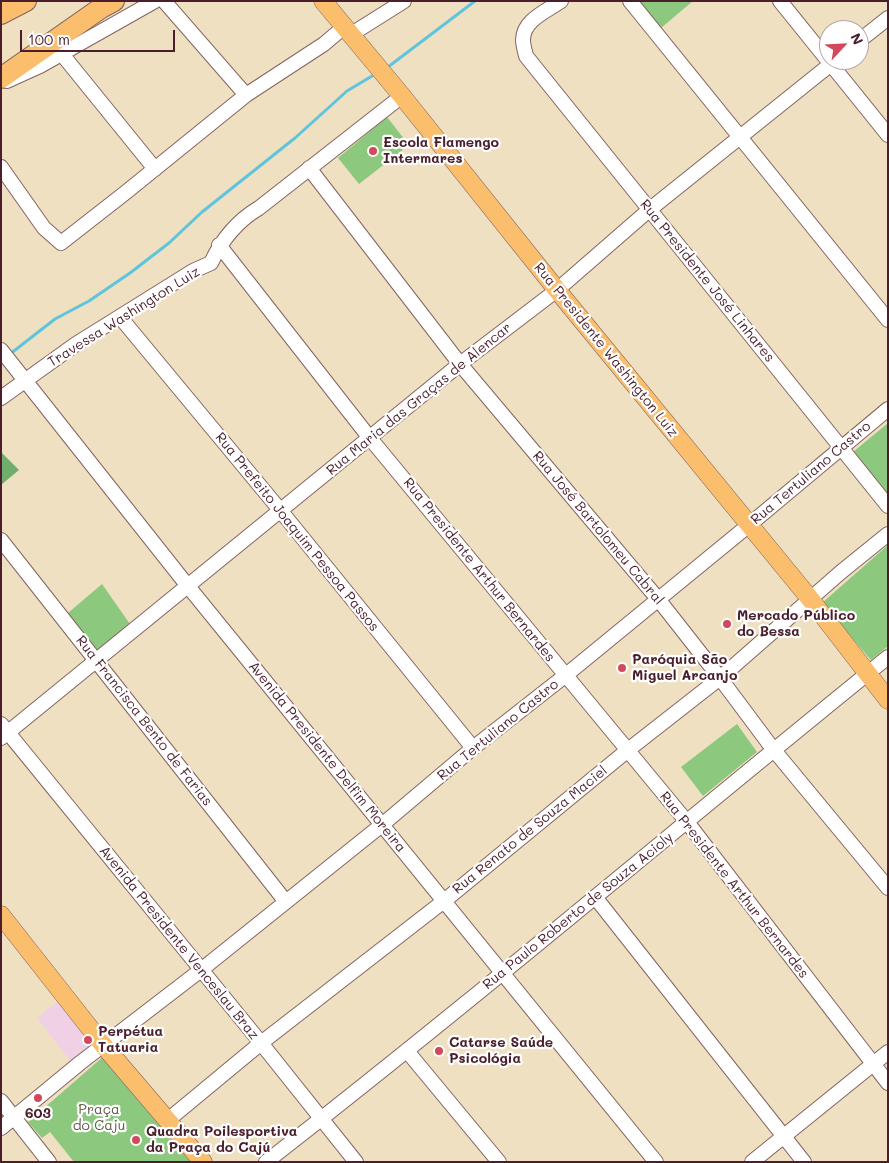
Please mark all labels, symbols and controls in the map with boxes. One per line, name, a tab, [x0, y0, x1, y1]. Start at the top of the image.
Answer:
scale bar	[22, 20, 178, 52]
north arrow	[819, 20, 869, 70]
text: 100 m	[28, 29, 70, 49]
text: N	[846, 30, 868, 48]
place label: Escola Flamengo Intermares	[383, 135, 499, 168]
marker: Escola Flamengo Intermares	[367, 145, 379, 157]
street label: Rua Presidente José Linhares	[636, 196, 778, 366]
street label: Rua Presidente Washington Luiz	[530, 259, 682, 441]
street label: Travessa Washington Luiz	[45, 263, 203, 371]
street label: Rua Maria das Graças de Alencar	[323, 319, 515, 479]
street label: Rua Tertuliano Castro	[748, 418, 874, 528]
street label: Rua Prefeito Joaquim Pessoa Passos	[211, 429, 383, 635]
street label: Rua José Bartolomeu Cabral	[529, 448, 667, 608]
street label: Rua Presidente Arthur Bernardes	[399, 475, 559, 665]
place label: Mercado Público do Bessa	[737, 608, 855, 640]
marker: Mercado Público do Bessa	[721, 618, 733, 630]
street label: Rua Francisca Bento de Farias	[72, 633, 216, 809]
place label: Paróquia São Miguel Arcanjo	[632, 652, 737, 684]
street label: Avenida Presidente Delfim Moreira	[245, 658, 409, 856]
marker: Paróquia São Miguel Arcanjo	[616, 662, 628, 674]
street label: Rua Tertuliano Castro	[434, 676, 562, 784]
street label: Rua Renato de Souza Maciel	[449, 762, 611, 898]
street label: Rua Presidente Arthur Bernardes	[656, 788, 812, 982]
street label: Rua Paulo Roberto de Souza Acioly	[479, 829, 677, 993]
street label: Avenida Presidente Venceslau Braz	[96, 843, 262, 1043]
place label: Perpétua Tatuaria	[98, 1024, 163, 1056]
marker: Perpétua Tatuaria	[82, 1034, 94, 1046]
place label: Catarse Saúde Psicológia	[449, 1035, 553, 1068]
marker: Catarse Saúde Psicológia	[433, 1045, 445, 1057]
marker: 603	[32, 1092, 44, 1104]
park label: Praça do Caju	[73, 1102, 125, 1134]
place label: 603	[25, 1106, 51, 1122]
place label: Quadra Poilesportiva da Praça do Cajú	[146, 1124, 297, 1156]
marker: Quadra Poilesportiva da Praça do Cajú	[130, 1134, 142, 1146]

